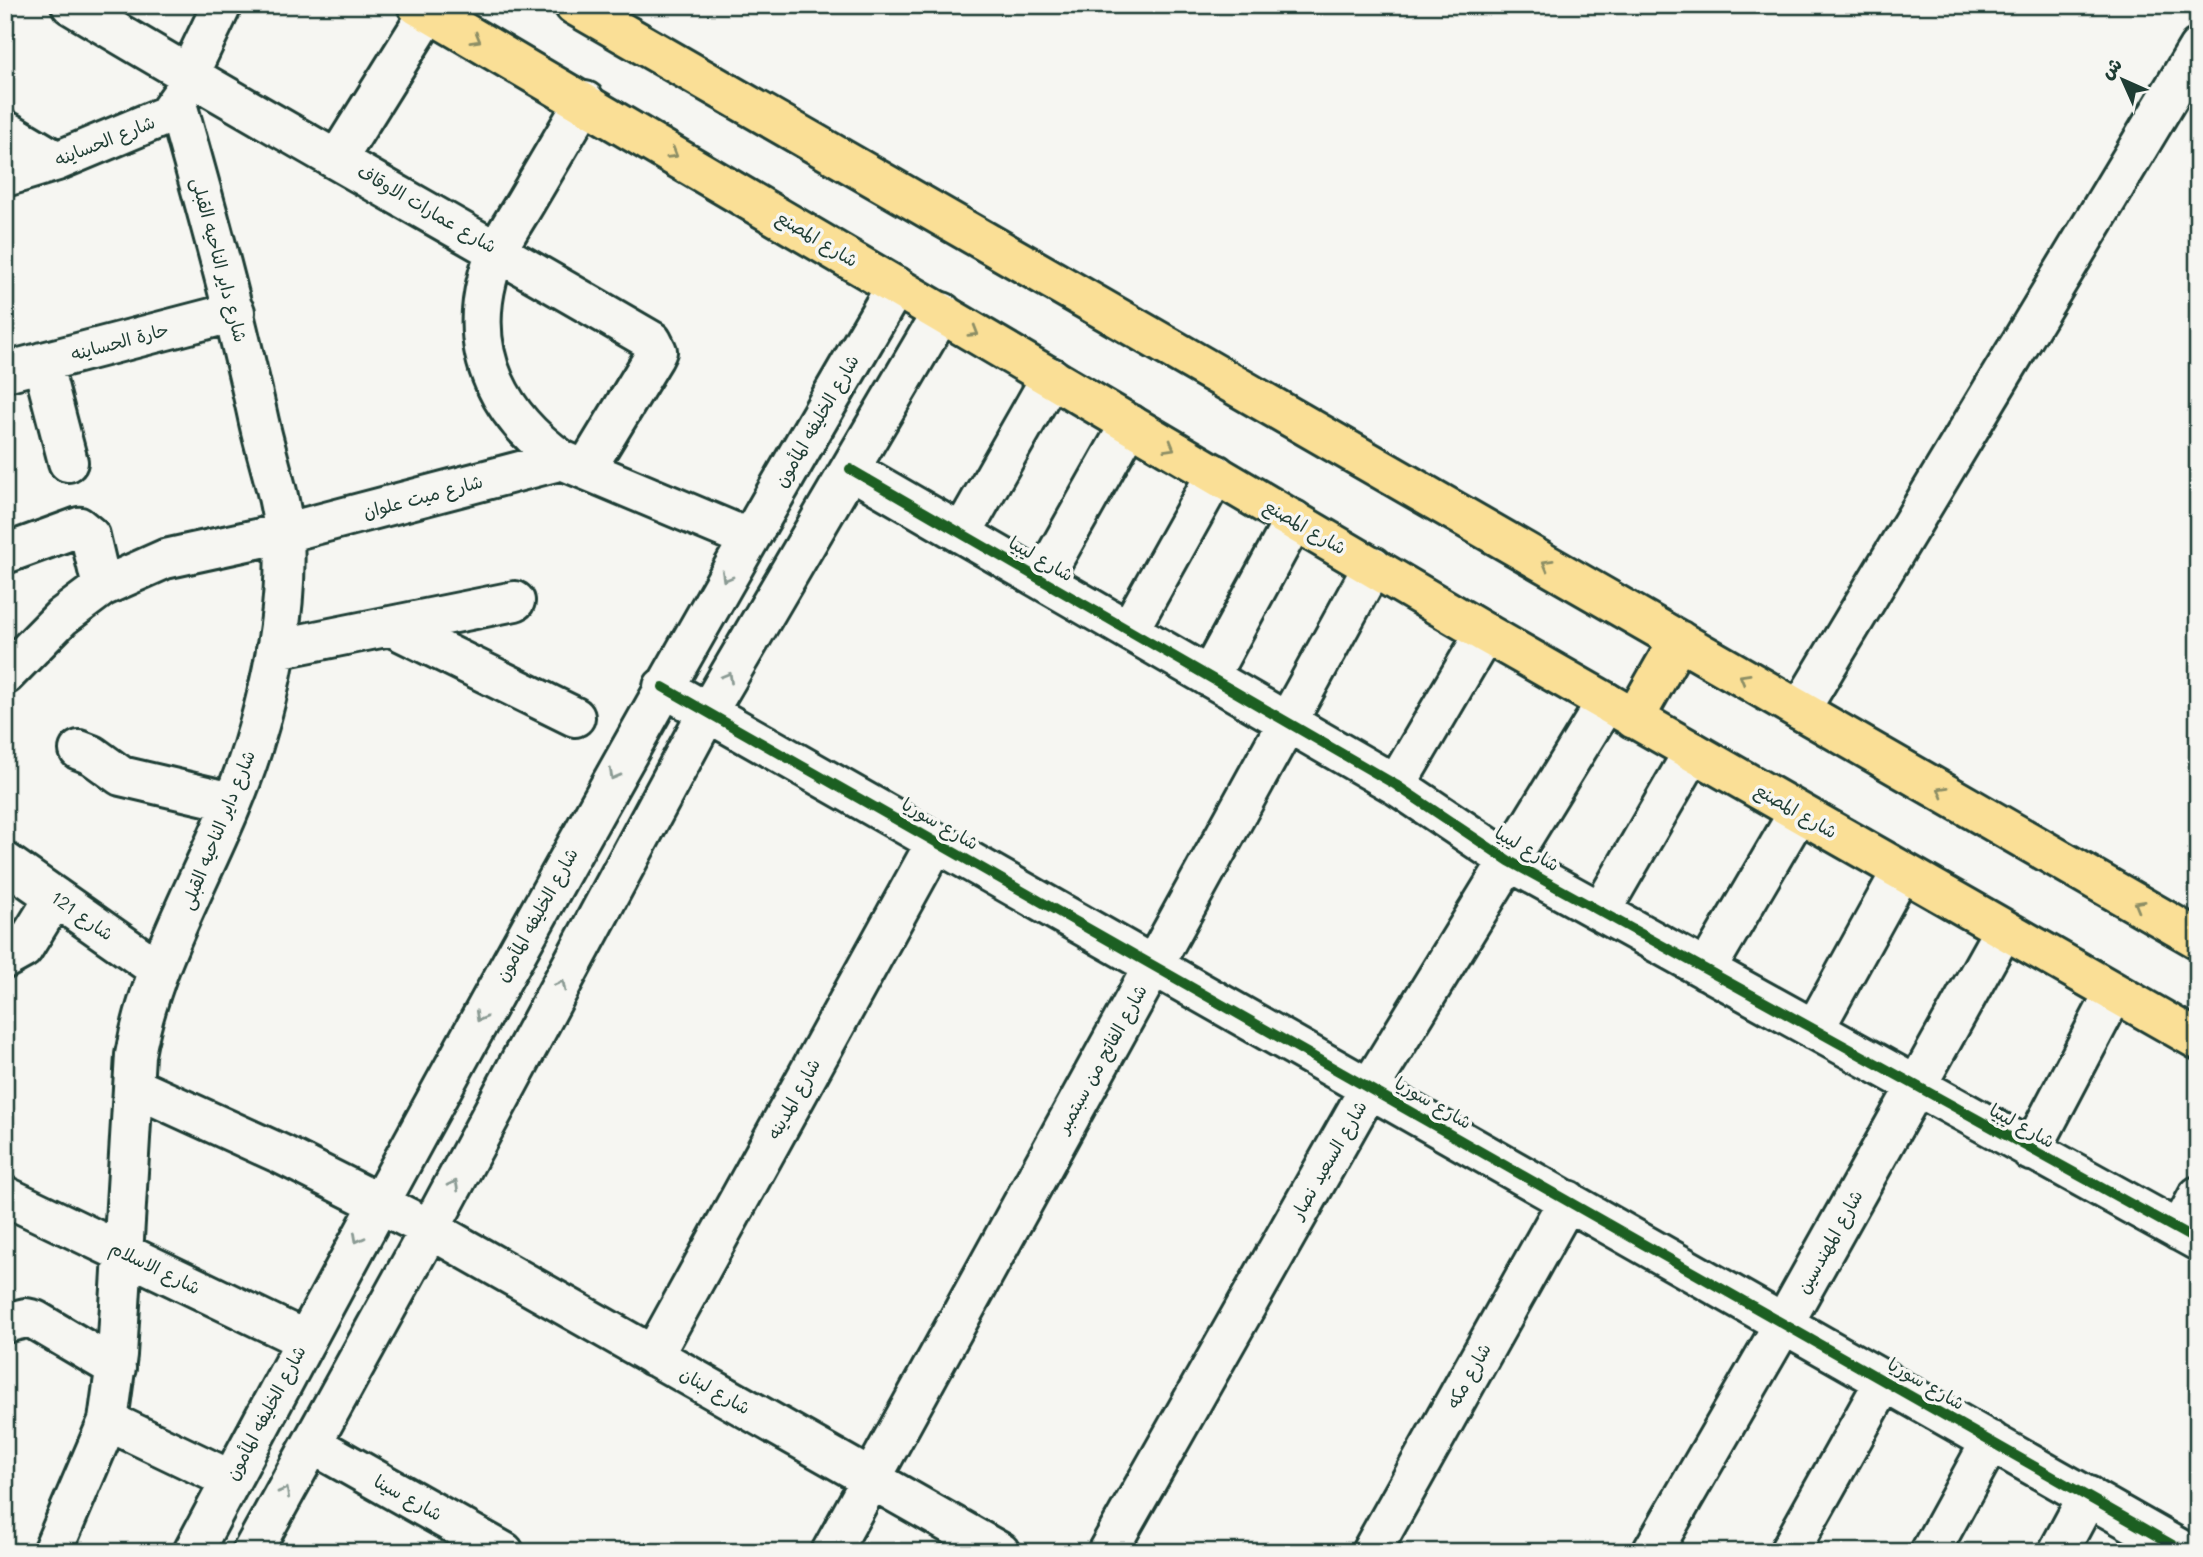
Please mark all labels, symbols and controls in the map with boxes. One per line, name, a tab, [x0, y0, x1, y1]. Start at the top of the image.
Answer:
one-way arrow	[469, 31, 482, 44]
north arrow	[2088, 46, 2158, 116]
text: ش	[2094, 51, 2127, 84]
street label: شارع الحساينه	[51, 109, 159, 172]
one-way arrow	[665, 145, 678, 158]
street label: شارع عمارات الاوقاف	[353, 159, 501, 259]
street label: شارع داير الناحيه القبلى	[185, 175, 254, 345]
street label: شارع المصنع	[771, 204, 863, 274]
street label: حارة الحساينه	[68, 316, 171, 366]
one-way arrow	[967, 323, 980, 336]
street label: شارع الخليفه المأمون	[768, 350, 865, 492]
one-way arrow	[1163, 439, 1176, 452]
street label: شارع ميت علوان	[360, 469, 486, 525]
street label: شارع المصنع	[1259, 493, 1351, 561]
street label: شارع ليبيا	[1004, 530, 1078, 587]
one-way arrow	[1542, 559, 1554, 572]
one-way arrow	[721, 570, 734, 583]
one-way arrow	[720, 672, 733, 685]
one-way arrow	[1739, 673, 1752, 686]
street label: شارع داير الناحيه القبلى	[174, 746, 261, 913]
one-way arrow	[609, 768, 622, 781]
street label: شارع المصنع	[1750, 777, 1842, 845]
one-way arrow	[1936, 786, 1949, 799]
street label: شارع سوريا	[897, 792, 983, 856]
street label: شارع ليبيا	[1490, 820, 1564, 877]
street label: شارع الخليفه المأمون	[489, 843, 584, 986]
street label: شارع 121	[46, 885, 118, 946]
one-way arrow	[2133, 900, 2146, 913]
one-way arrow	[553, 980, 567, 992]
street label: شارع الفاتح من سبتمبر	[1049, 980, 1153, 1139]
one-way arrow	[475, 1010, 488, 1023]
street label: شارع المدينه	[761, 1054, 826, 1144]
street label: شارع سوريا	[1390, 1071, 1476, 1135]
street label: شارع السعيد نصار	[1284, 1096, 1373, 1225]
street label: شارع ليبيا	[1985, 1097, 2059, 1154]
one-way arrow	[446, 1180, 459, 1193]
street label: شارع المهندسين	[1791, 1185, 1868, 1298]
one-way arrow	[353, 1231, 367, 1243]
street label: شارع الاسلام	[105, 1235, 205, 1302]
street label: شارع مكه	[1440, 1339, 1497, 1413]
street label: شارع الخليفه المأمون	[219, 1341, 312, 1485]
street label: شارع سوريا	[1883, 1352, 1969, 1416]
street label: شارع لبنان	[676, 1361, 755, 1420]
street label: شارع سينا	[370, 1469, 447, 1527]
one-way arrow	[277, 1487, 290, 1499]

